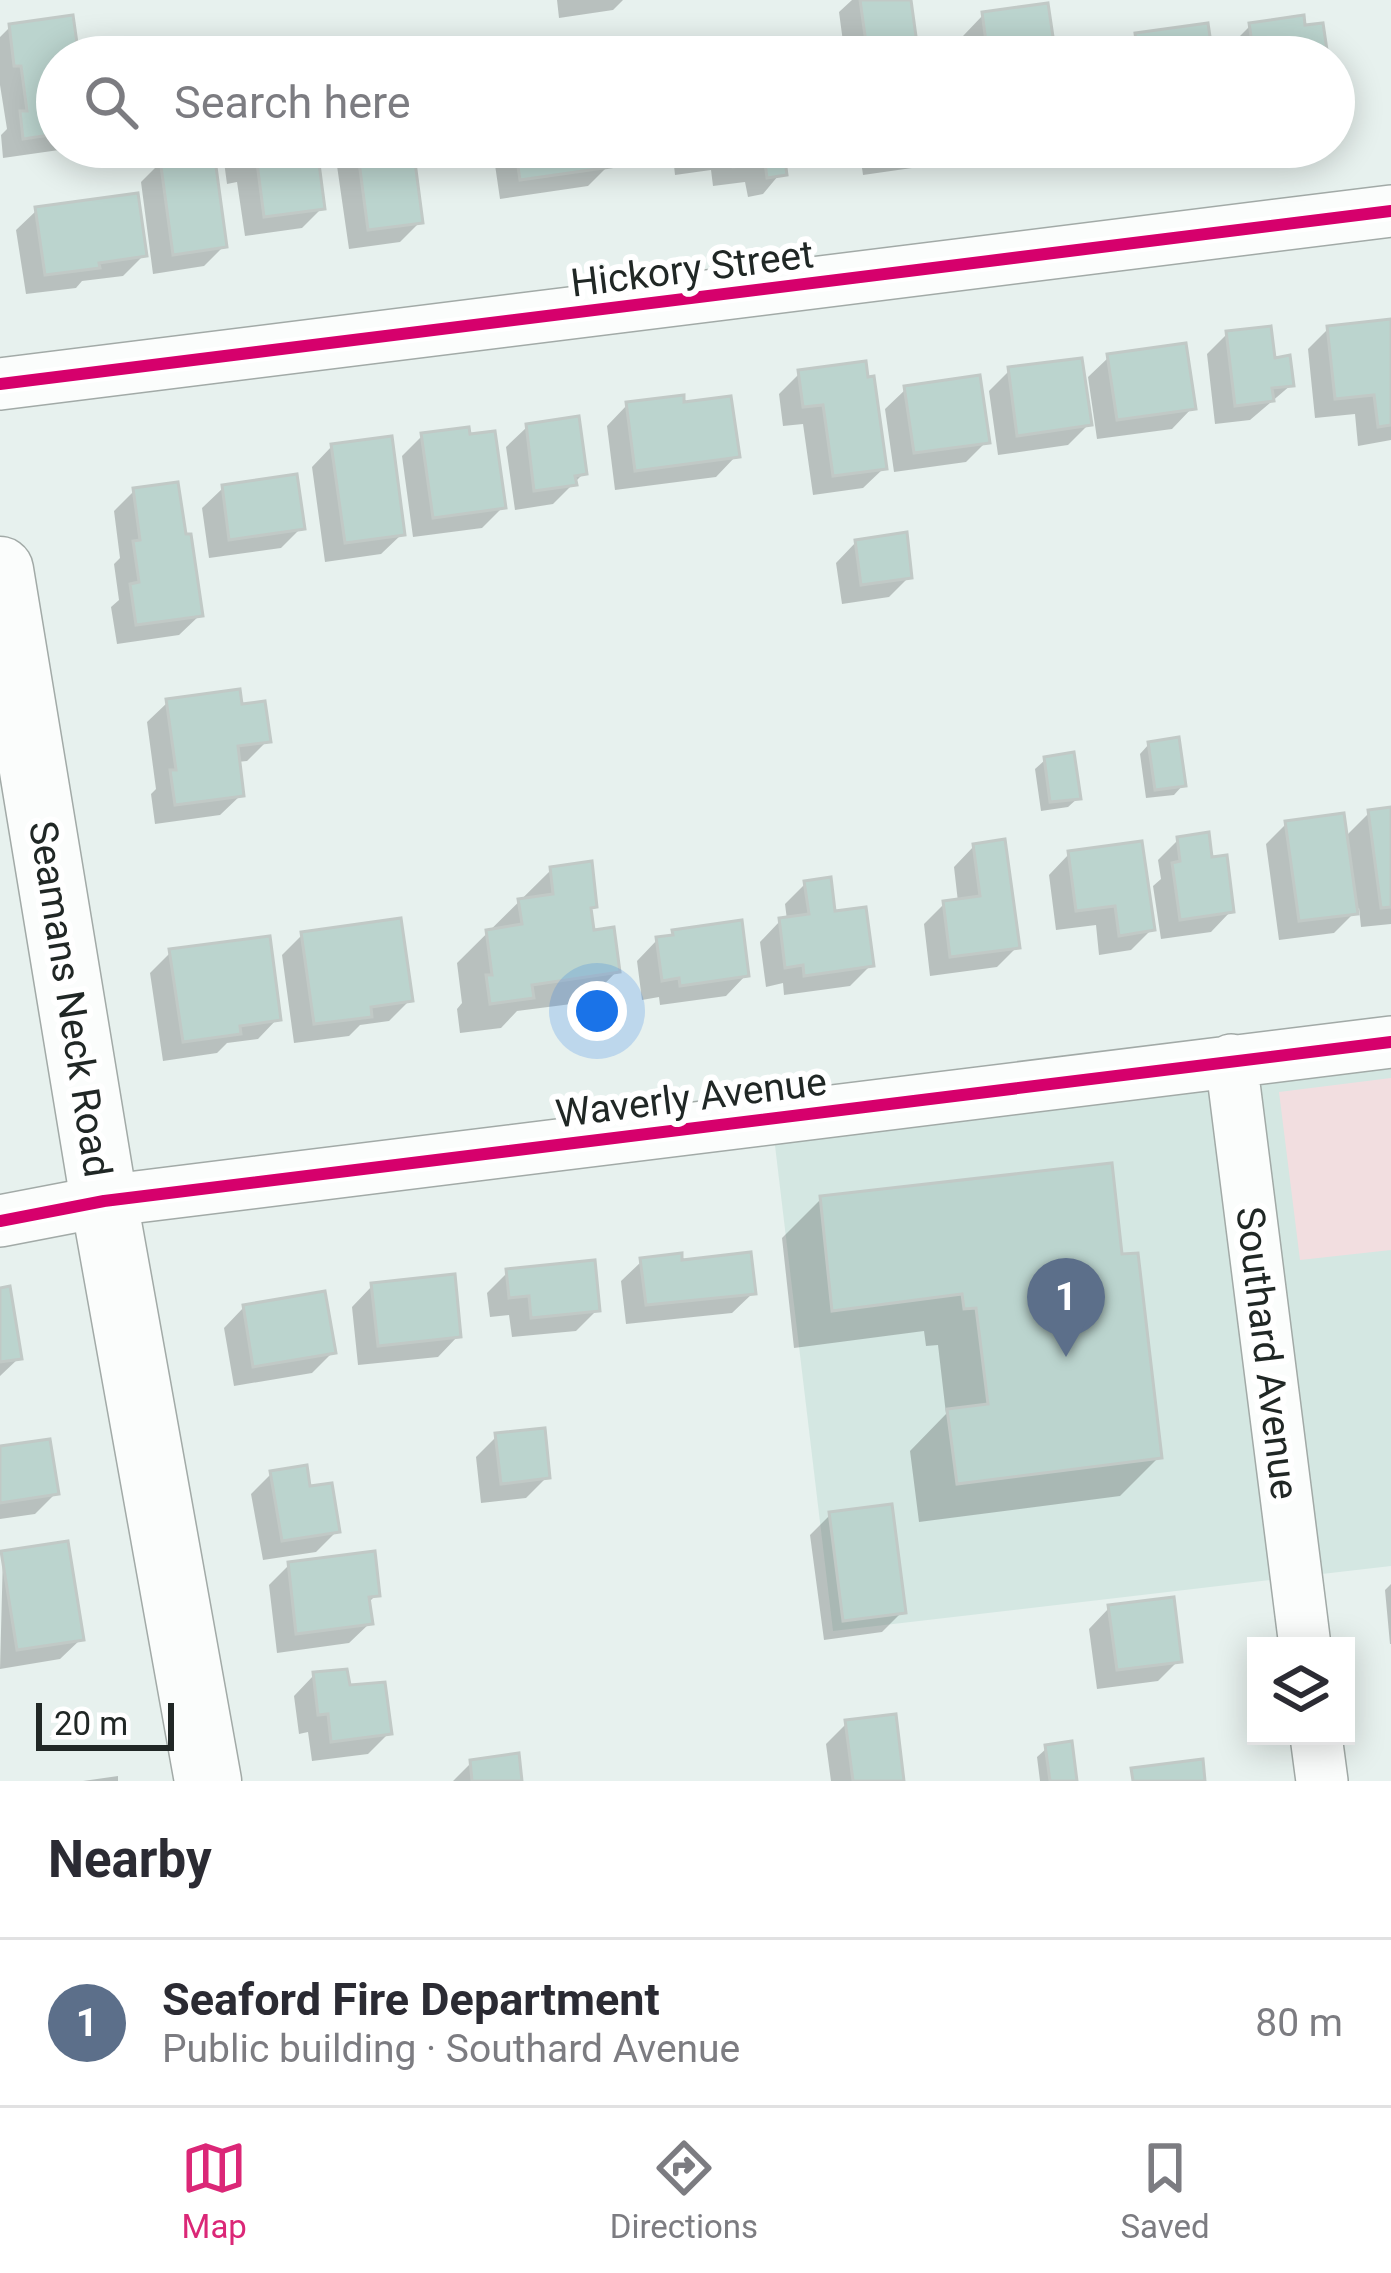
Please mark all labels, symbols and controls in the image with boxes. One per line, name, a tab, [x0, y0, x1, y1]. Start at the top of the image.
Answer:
search box	[36, 36, 1355, 168]
icon: search	[78, 69, 144, 135]
text: Search here	[174, 76, 411, 129]
street label: Hickory Street	[568, 231, 816, 307]
street label: Seamans Neck Road	[19, 818, 121, 1180]
your location	[567, 981, 627, 1041]
street label: Waverly Avenue	[553, 1059, 829, 1137]
street label: Southard Avenue	[1226, 1204, 1308, 1502]
pin: 1	[1027, 1258, 1105, 1357]
map controls	[1247, 1637, 1355, 1745]
button: layers	[1247, 1637, 1355, 1745]
scale bar	[36, 1697, 174, 1750]
text: 20 m	[54, 1704, 128, 1743]
text: Nearby	[48, 1830, 212, 1889]
text: Seaford Fire Department	[162, 1973, 660, 2026]
text: 1	[76, 2000, 98, 2046]
text: 80 m	[1255, 2000, 1343, 2046]
text: Public building · Southard Avenue	[162, 2026, 740, 2072]
tab: Map	[181, 2135, 247, 2246]
tab: Directions	[610, 2135, 758, 2246]
tab: Saved	[1121, 2135, 1210, 2246]

